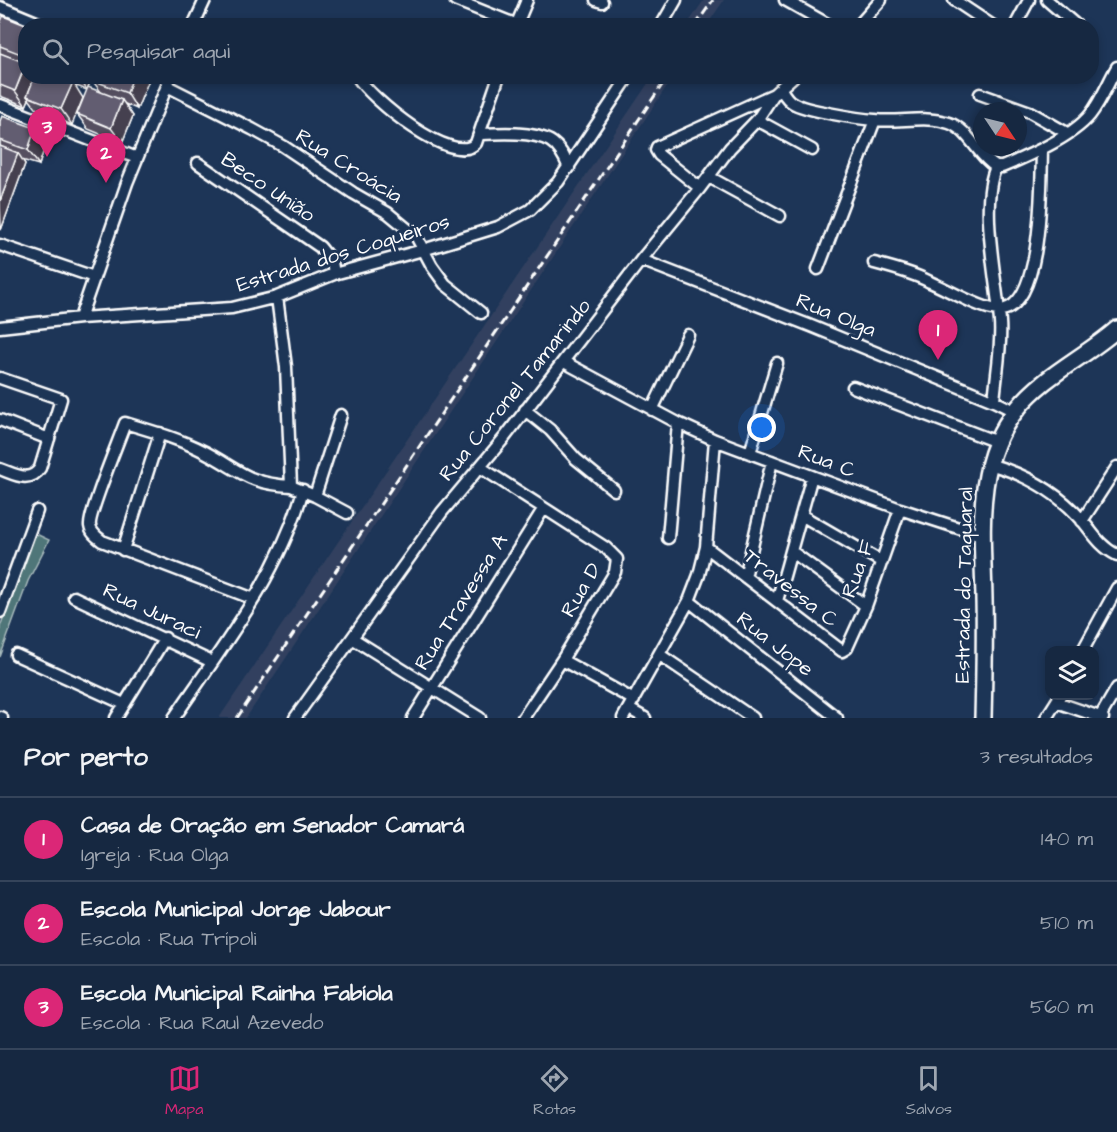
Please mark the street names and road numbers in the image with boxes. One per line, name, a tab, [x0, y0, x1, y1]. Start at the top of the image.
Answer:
street label: Rua Croácia	[290, 122, 408, 210]
street label: Beco União	[215, 145, 321, 229]
street label: Estrada dos Coqueiros	[233, 207, 453, 299]
street label: Rua Olga	[791, 286, 880, 346]
street label: Rua Coronel Tamarindo	[432, 293, 598, 487]
street label: Rua C	[794, 437, 860, 485]
street label: Estrada do Taquaral	[948, 487, 980, 683]
street label: Rua Travessa A	[407, 528, 515, 676]
street label: Rua F	[834, 536, 882, 602]
street label: Travessa C	[738, 542, 844, 634]
street label: Rua D	[554, 557, 608, 623]
street label: Rua Juraci	[98, 576, 206, 646]
street label: Rua Jope	[730, 605, 820, 684]

